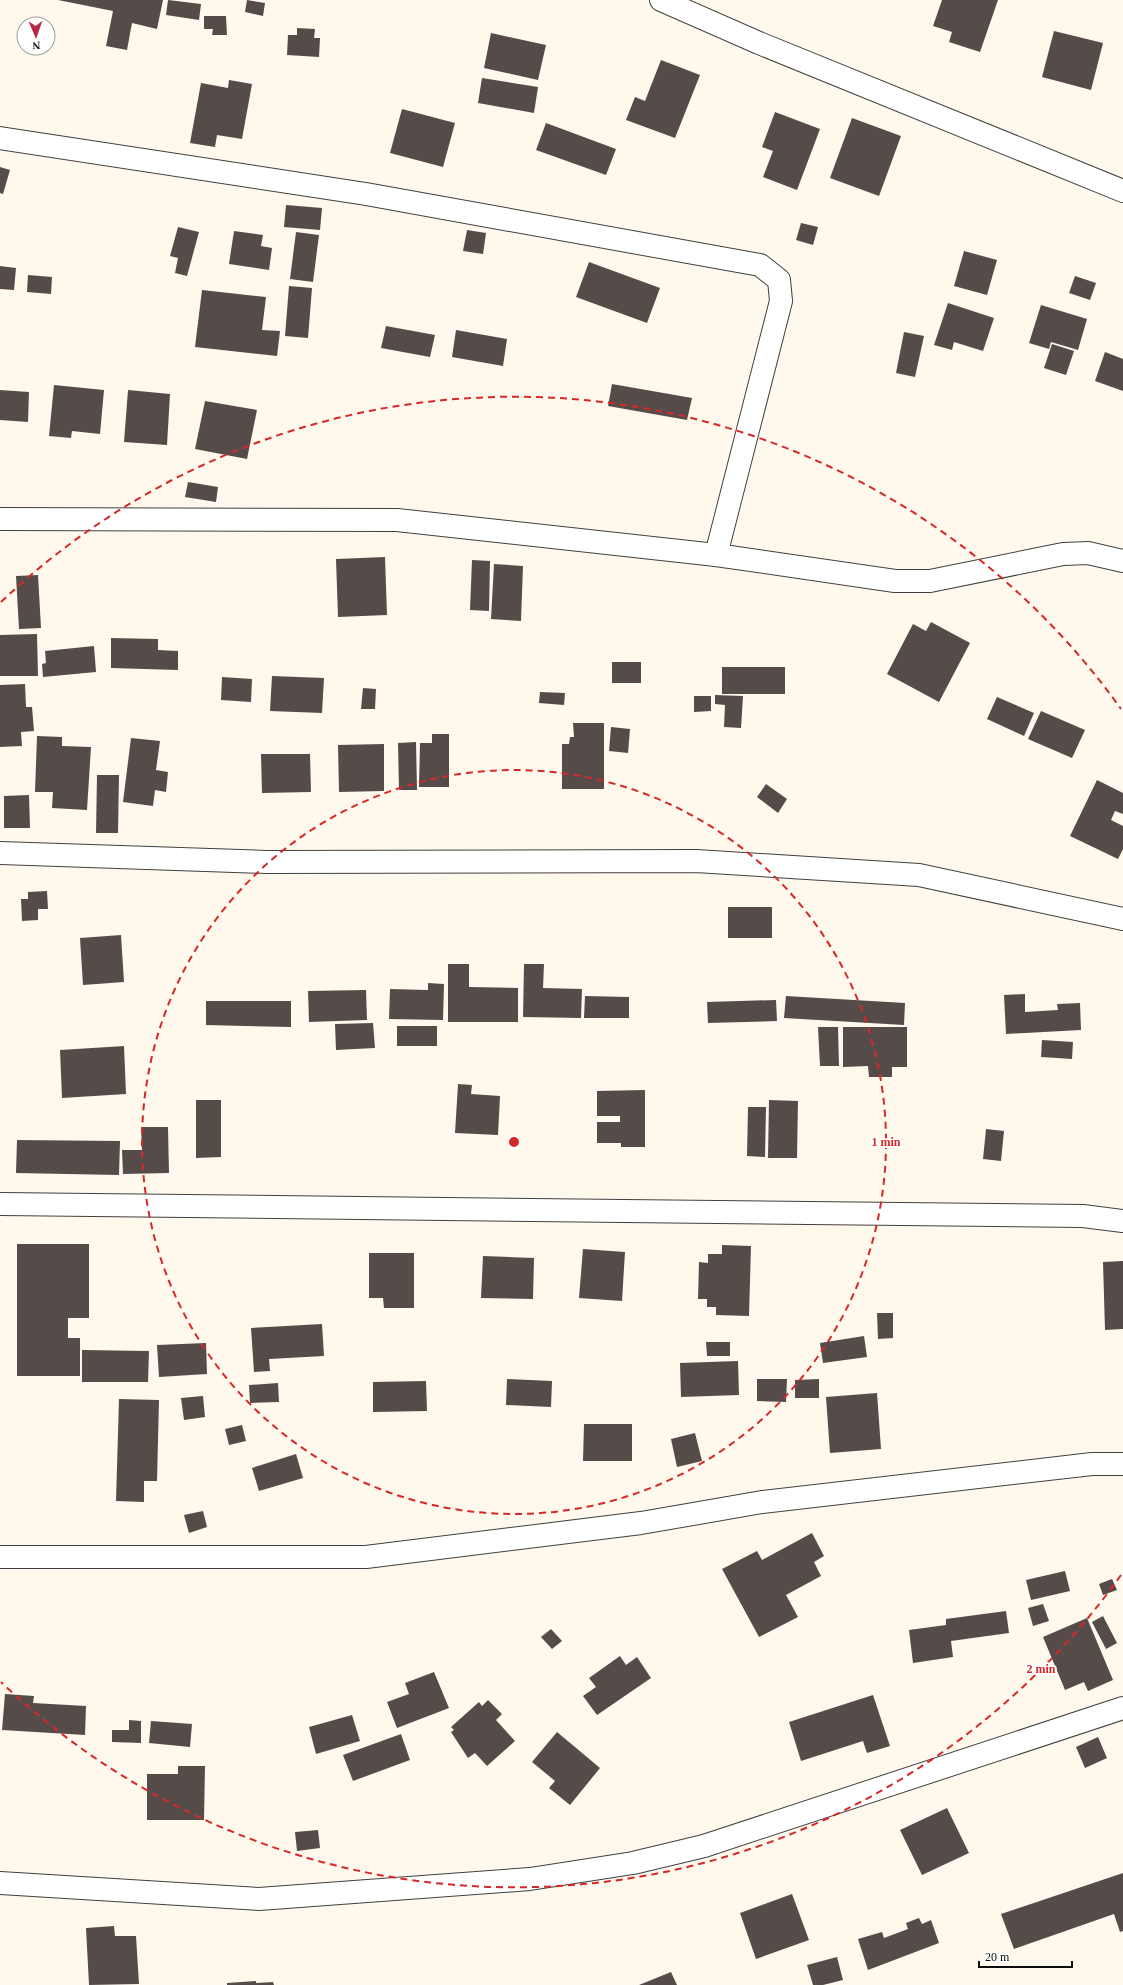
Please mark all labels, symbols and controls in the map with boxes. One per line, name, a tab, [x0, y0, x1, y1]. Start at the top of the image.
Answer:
north arrow	[16, 16, 56, 56]
text: N	[32, 40, 41, 52]
centre of rings	[507, 1135, 521, 1149]
text: 1 min	[871, 1135, 901, 1149]
text: 2 min	[1026, 1662, 1056, 1676]
scale bar	[979, 1943, 1072, 1969]
text: 20 m	[985, 1950, 1010, 1964]

